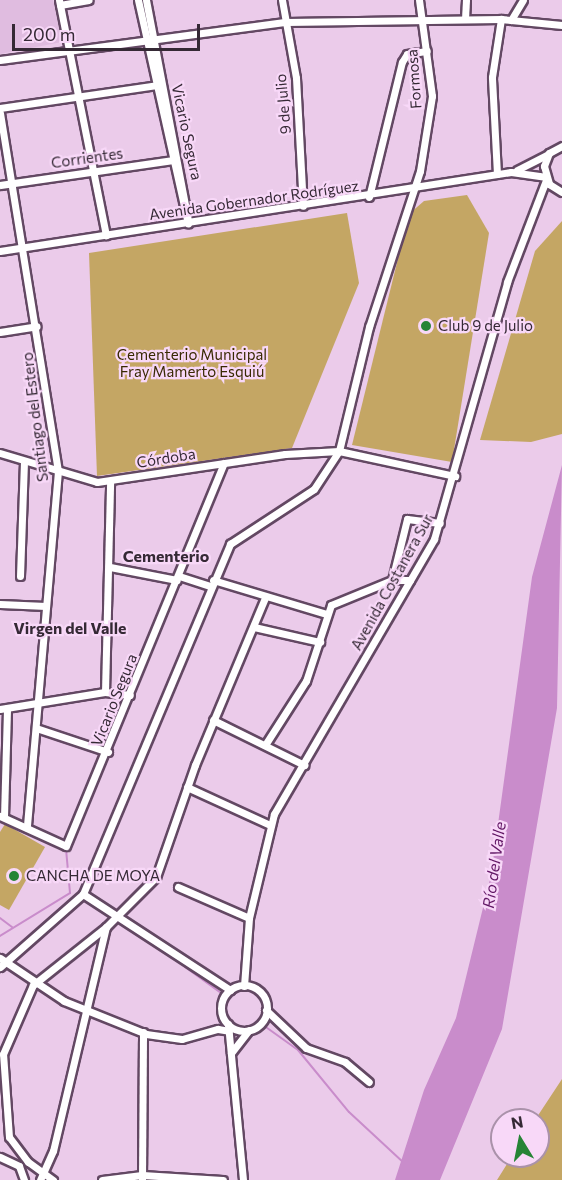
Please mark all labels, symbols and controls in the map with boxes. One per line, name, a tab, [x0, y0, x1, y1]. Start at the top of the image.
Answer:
scale bar	[15, 12, 202, 50]
text: 200 m	[23, 23, 76, 45]
street label: Formosa	[403, 49, 425, 109]
street label: 9 de Julio	[271, 73, 295, 135]
street label: Vicario Segura	[168, 82, 206, 182]
street label: Corrientes	[50, 144, 124, 172]
street label: Avenida Gobernador Rodríguez	[148, 176, 360, 224]
place label: Club 9 de Julio	[438, 317, 533, 335]
marker: Club 9 de Julio	[419, 319, 433, 333]
park label: Cementerio Municipal Fray Mamerto Esquiú	[117, 345, 267, 380]
street label: Santiago del Estero	[18, 351, 52, 483]
street label: Córdoba	[135, 444, 197, 472]
street label: Avenida Costanera Sur	[347, 511, 437, 653]
district label: Cementerio	[123, 546, 209, 566]
district label: Virgen del Valle	[13, 618, 127, 638]
street label: Vicario Segura	[87, 651, 141, 749]
water label: Río del Valle	[478, 820, 510, 910]
place label: CANCHA DE MOYA	[26, 867, 160, 885]
marker: CANCHA DE MOYA	[7, 869, 21, 883]
north arrow	[490, 1108, 550, 1168]
text: N	[510, 1111, 525, 1132]

